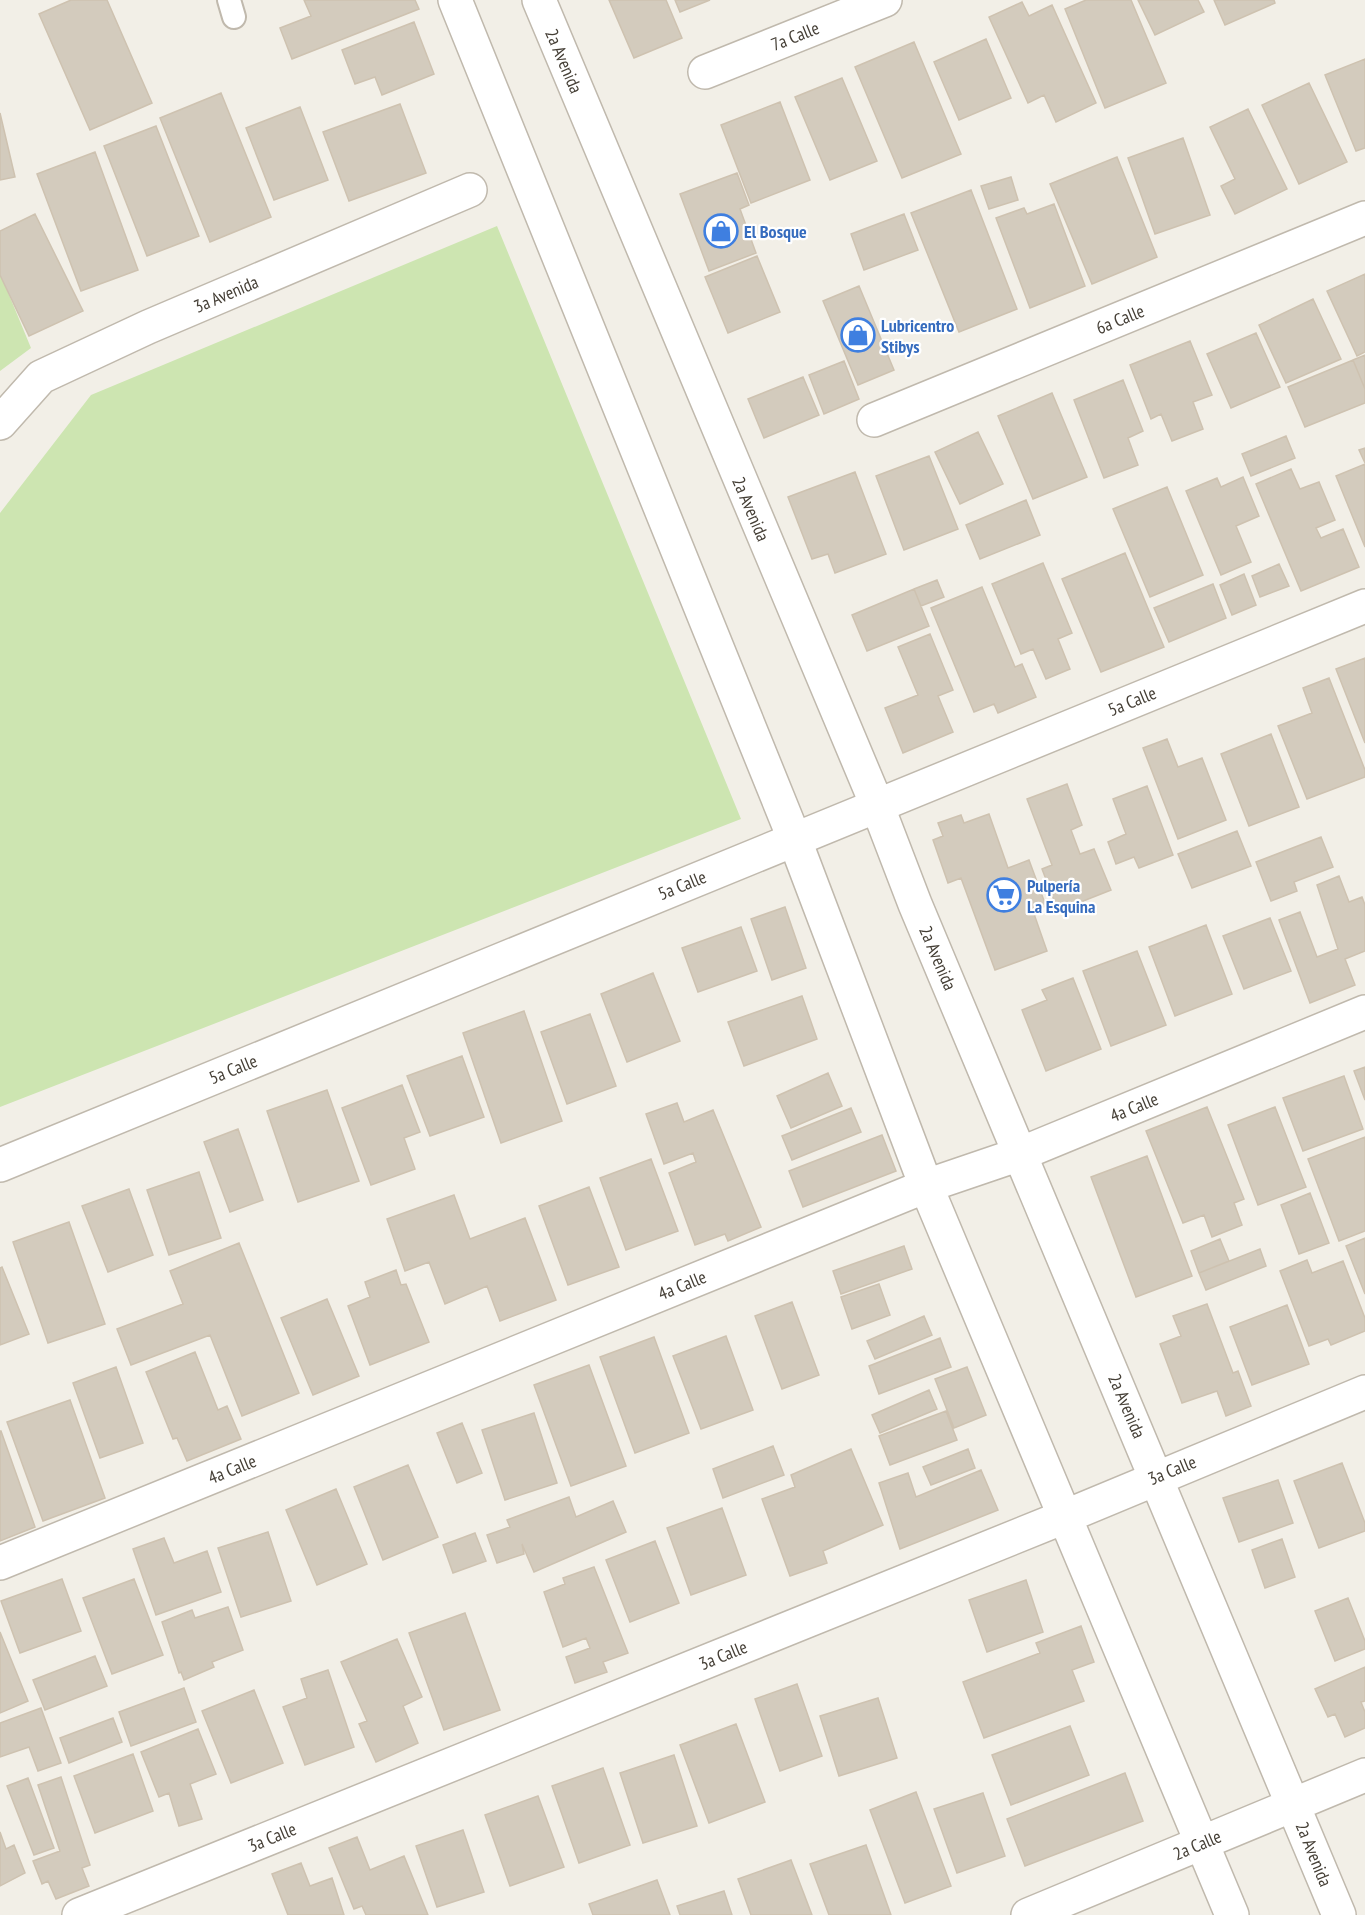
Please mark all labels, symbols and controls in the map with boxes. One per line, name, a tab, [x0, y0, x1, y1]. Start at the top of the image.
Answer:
street label: 7a Calle	[768, 16, 822, 56]
street label: 2a Avenida	[540, 25, 588, 97]
shop icon: El Bosque	[703, 213, 739, 249]
place label: El Bosque	[744, 220, 807, 243]
street label: 3a Avenida	[190, 270, 262, 318]
street label: 6a Calle	[1092, 299, 1148, 339]
place label: Lubricentro Stibys	[881, 314, 954, 358]
shop icon: Lubricentro Stibys	[840, 317, 876, 353]
street label: 2a Avenida	[727, 473, 775, 545]
street label: 5a Calle	[1104, 681, 1160, 721]
street label: 5a Calle	[654, 865, 710, 905]
place label: Pulpería La Esquina	[1027, 874, 1095, 918]
supermarket icon: Pulpería La Esquina	[986, 877, 1022, 913]
street label: 2a Avenida	[914, 922, 962, 994]
street label: 5a Calle	[205, 1049, 261, 1089]
street label: 4a Calle	[1106, 1087, 1162, 1127]
street label: 4a Calle	[654, 1265, 710, 1305]
street label: 2a Avenida	[1103, 1370, 1151, 1442]
street label: 4a Calle	[204, 1449, 260, 1489]
street label: 3a Calle	[1144, 1450, 1200, 1490]
street label: 3a Calle	[695, 1635, 751, 1675]
street label: 3a Calle	[244, 1817, 300, 1857]
street label: 2a Avenida	[1291, 1818, 1337, 1890]
street label: 2a Calle	[1169, 1825, 1225, 1865]

